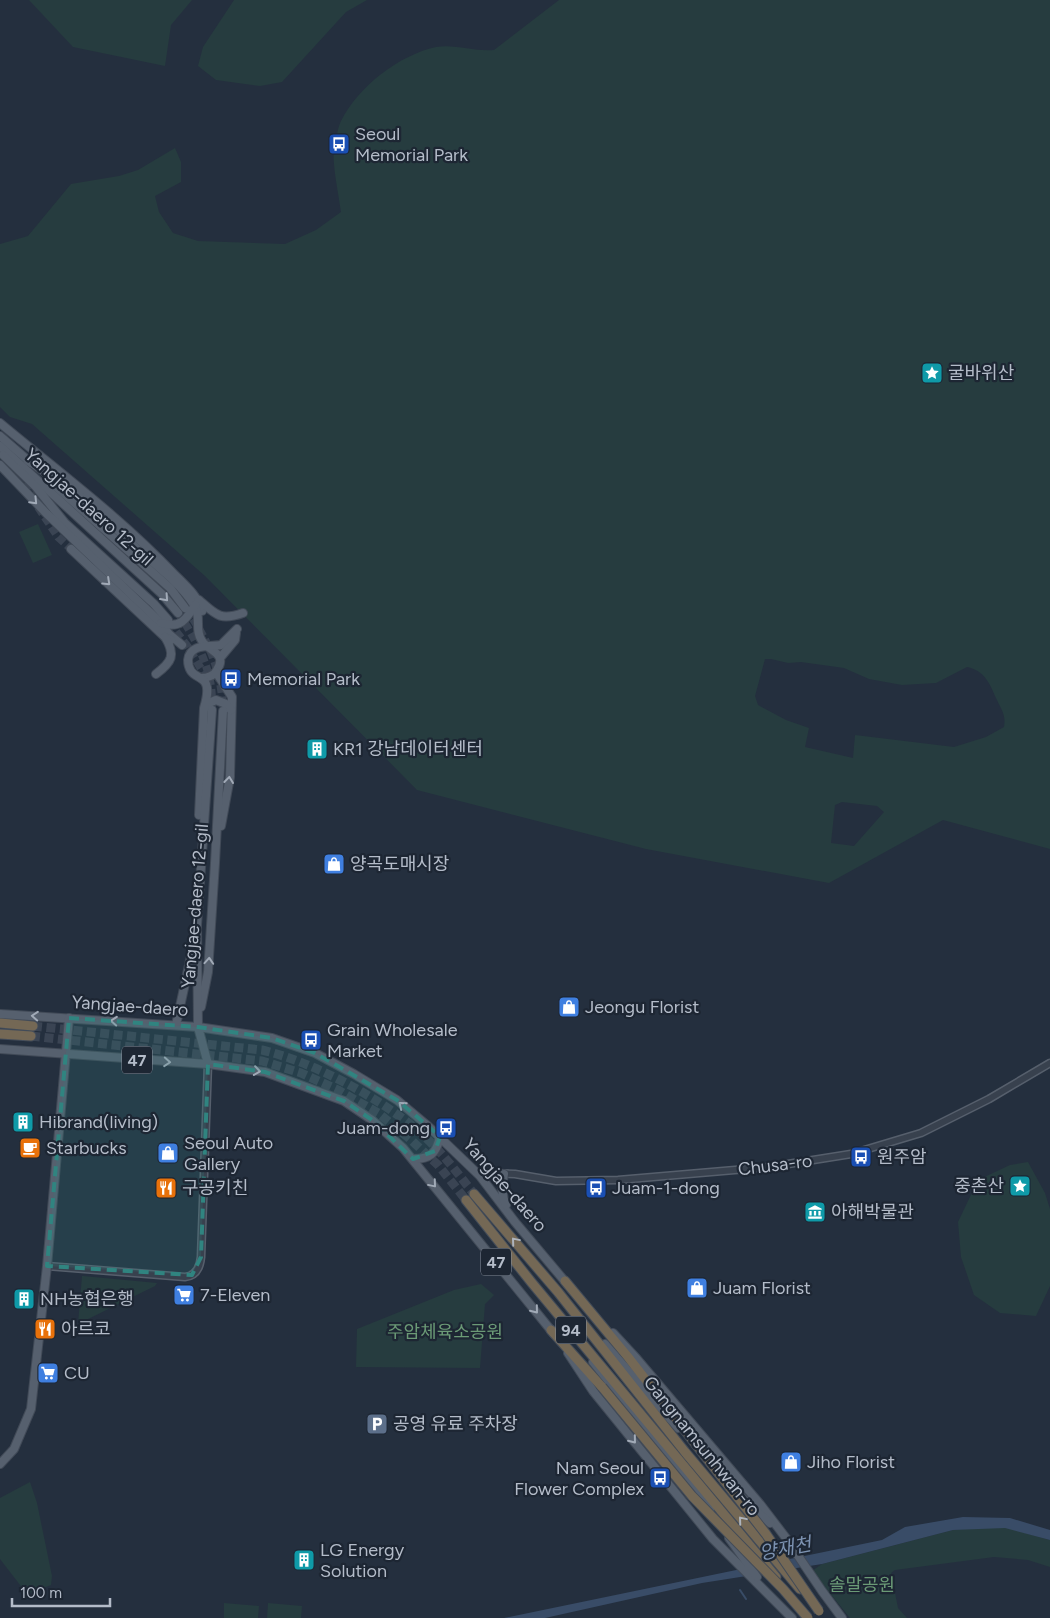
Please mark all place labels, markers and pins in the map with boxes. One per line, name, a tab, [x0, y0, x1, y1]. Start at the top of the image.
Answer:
place label: Seoul Memorial Park	[355, 123, 468, 166]
bus stop icon: Seoul Memorial Park	[327, 132, 351, 156]
place icon: 굴바위산	[920, 361, 944, 385]
place label: 굴바위산	[948, 362, 1014, 384]
bus stop icon: Memorial Park	[219, 667, 243, 691]
place label: Memorial Park	[247, 668, 360, 690]
building icon: KR1 강남데이터센터	[305, 737, 329, 761]
place label: KR1 강남데이터센터	[333, 738, 483, 760]
shop icon: 양곡도매시장	[322, 852, 346, 876]
place label: 양곡도매시장	[350, 853, 449, 875]
shop icon: Jeongu Florist	[557, 995, 581, 1019]
place label: Jeongu Florist	[585, 996, 699, 1018]
place label: Grain Wholesale Market	[327, 1019, 458, 1062]
bus stop icon: Grain Wholesale Market	[299, 1028, 323, 1052]
building icon: Hibrand(living)	[11, 1110, 35, 1134]
place label: Hibrand(living)	[39, 1111, 158, 1133]
bus stop icon: Juam-dong	[434, 1116, 458, 1140]
place label: Juam-dong	[337, 1117, 430, 1139]
place label: Seoul Auto Gallery	[184, 1132, 273, 1175]
cafe icon: Starbucks	[18, 1136, 42, 1160]
place label: Starbucks	[46, 1137, 127, 1159]
shop icon: Seoul Auto Gallery	[156, 1141, 180, 1165]
bus stop icon: 원주암	[849, 1145, 873, 1169]
place label: 원주암	[877, 1146, 927, 1168]
place icon: 중촌산	[1008, 1174, 1032, 1198]
place label: 중촌산	[954, 1175, 1004, 1197]
restaurant icon: 구공키친	[154, 1176, 178, 1200]
bus stop icon: Juam-1-dong	[584, 1176, 608, 1200]
place label: 구공키친	[182, 1177, 248, 1199]
place label: Juam-1-dong	[612, 1177, 720, 1199]
museum icon: 아해박물관	[803, 1200, 827, 1224]
place label: 아해박물관	[831, 1201, 914, 1223]
shop icon: Juam Florist	[685, 1276, 709, 1300]
place label: Juam Florist	[713, 1277, 811, 1299]
supermarket icon: 7-Eleven	[172, 1283, 196, 1307]
place label: 7-Eleven	[200, 1284, 270, 1306]
building icon: NH농협은행	[12, 1287, 36, 1311]
place label: NH농협은행	[40, 1288, 134, 1310]
restaurant icon: 아르코	[33, 1317, 57, 1341]
place label: 아르코	[61, 1318, 111, 1340]
supermarket icon: CU	[36, 1361, 60, 1385]
place label: CU	[64, 1362, 90, 1384]
parking icon: 공영 유료 주차장	[365, 1412, 389, 1436]
place label: 공영 유료 주차장	[393, 1413, 518, 1435]
shop icon: Jiho Florist	[779, 1450, 803, 1474]
place label: Jiho Florist	[807, 1451, 895, 1473]
place label: Nam Seoul Flower Complex	[514, 1457, 644, 1500]
bus stop icon: Nam Seoul Flower Complex	[648, 1466, 672, 1490]
place label: LG Energy Solution	[320, 1539, 405, 1582]
building icon: LG Energy Solution	[292, 1548, 316, 1572]

